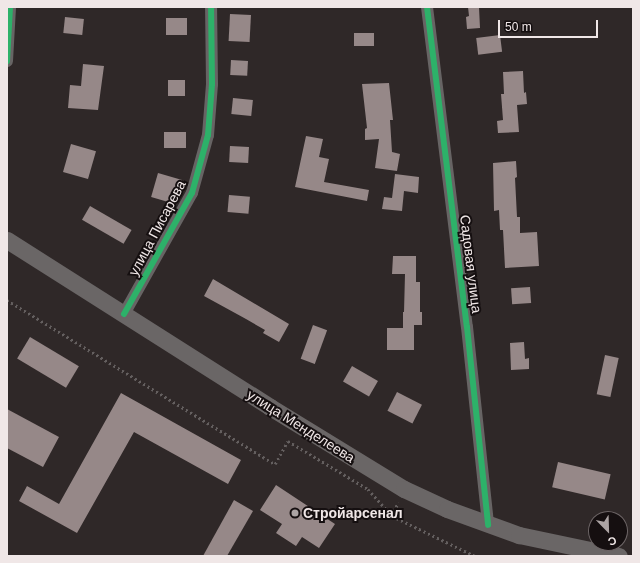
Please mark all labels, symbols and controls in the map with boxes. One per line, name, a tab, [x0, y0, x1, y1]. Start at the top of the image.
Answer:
scale bar	[500, 12, 600, 38]
text: 50 m	[505, 20, 532, 34]
street label: улица Писарева	[125, 177, 189, 279]
street label: Садовая улица	[457, 214, 485, 314]
street label: улица Менделеева	[244, 386, 358, 466]
place label: Стройарсенал	[303, 505, 403, 521]
marker: Стройарсенал	[290, 508, 300, 518]
north arrow	[588, 511, 628, 551]
text: С	[606, 534, 618, 548]

